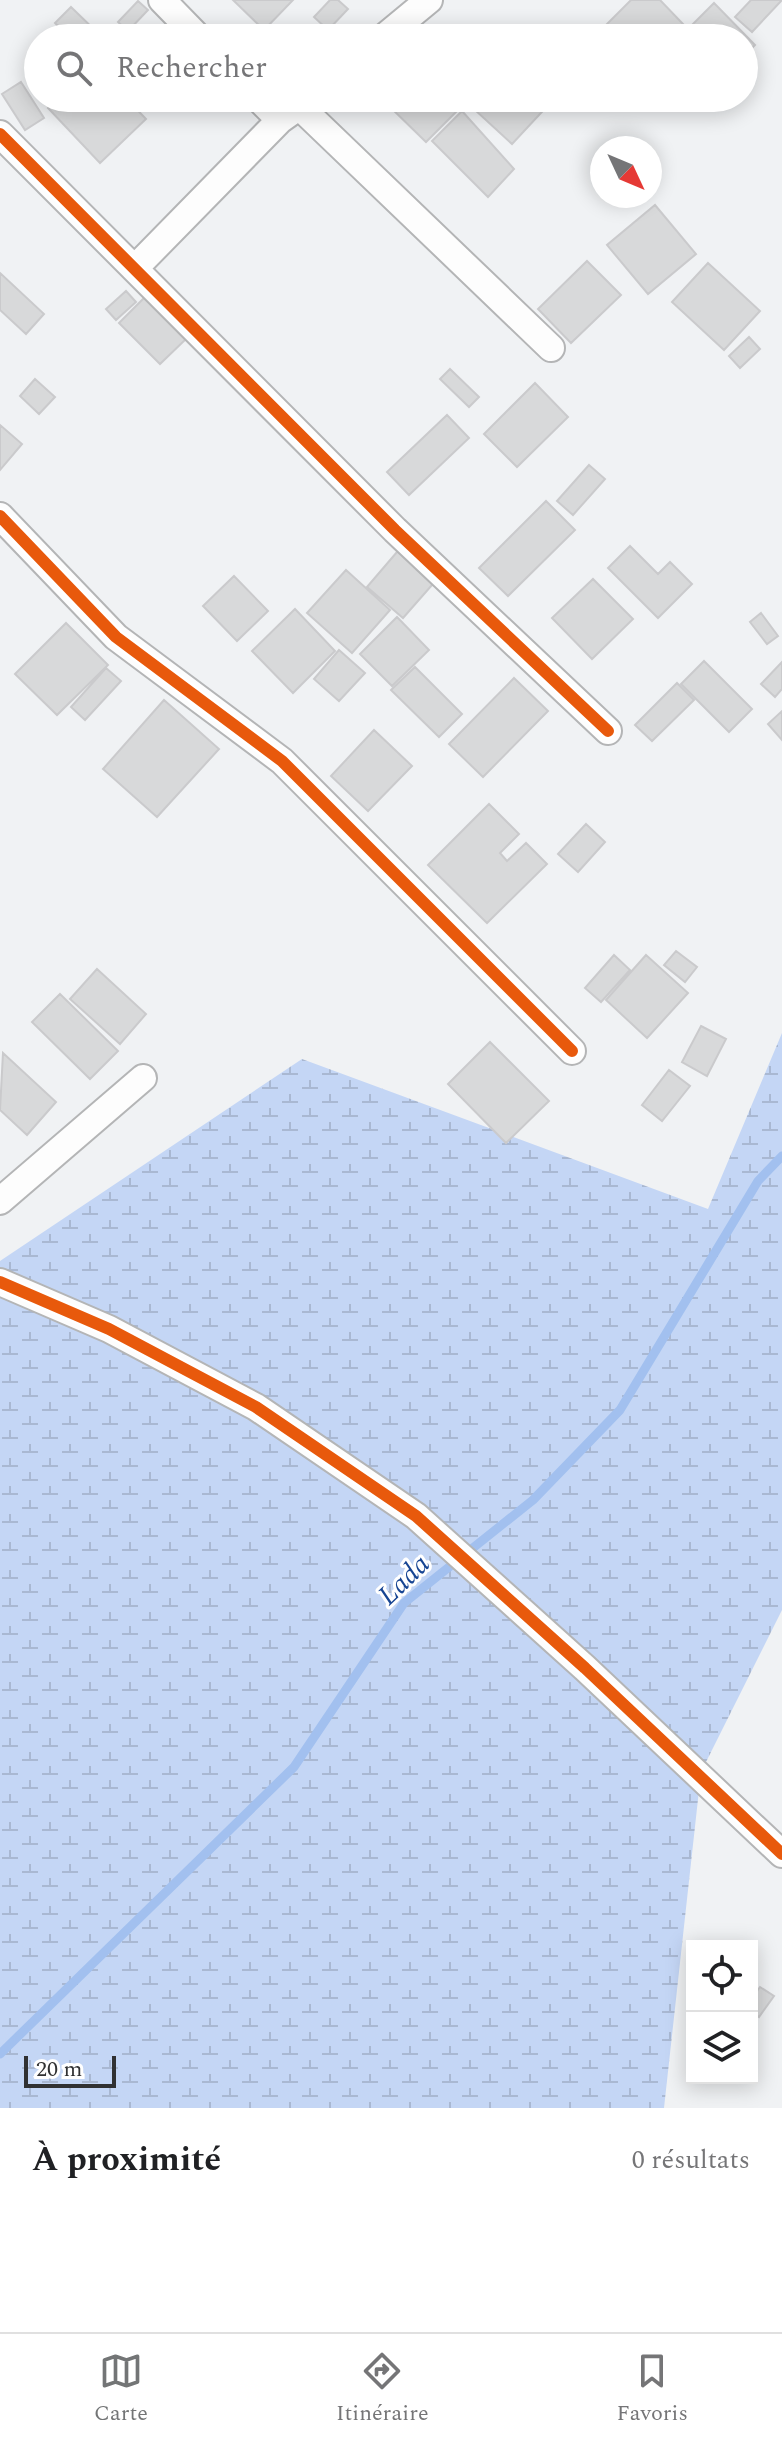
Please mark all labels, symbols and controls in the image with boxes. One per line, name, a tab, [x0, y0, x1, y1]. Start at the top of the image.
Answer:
search box	[24, 24, 758, 112]
text: Rechercher	[116, 45, 267, 91]
icon: search	[52, 46, 96, 90]
north arrow	[590, 136, 662, 208]
water label: Lada	[368, 1544, 440, 1616]
map controls	[686, 1940, 758, 2084]
button: locate	[686, 1940, 758, 2012]
button: layers	[686, 2012, 758, 2084]
scale bar	[24, 2052, 116, 2088]
text: 20 m	[36, 2053, 82, 2086]
text: À proximité	[32, 2134, 221, 2186]
text: 0 résultats	[632, 2140, 750, 2180]
tab: Carte	[94, 2349, 148, 2430]
tab: Itinéraire	[336, 2349, 429, 2430]
tab: Favoris	[617, 2349, 688, 2430]

